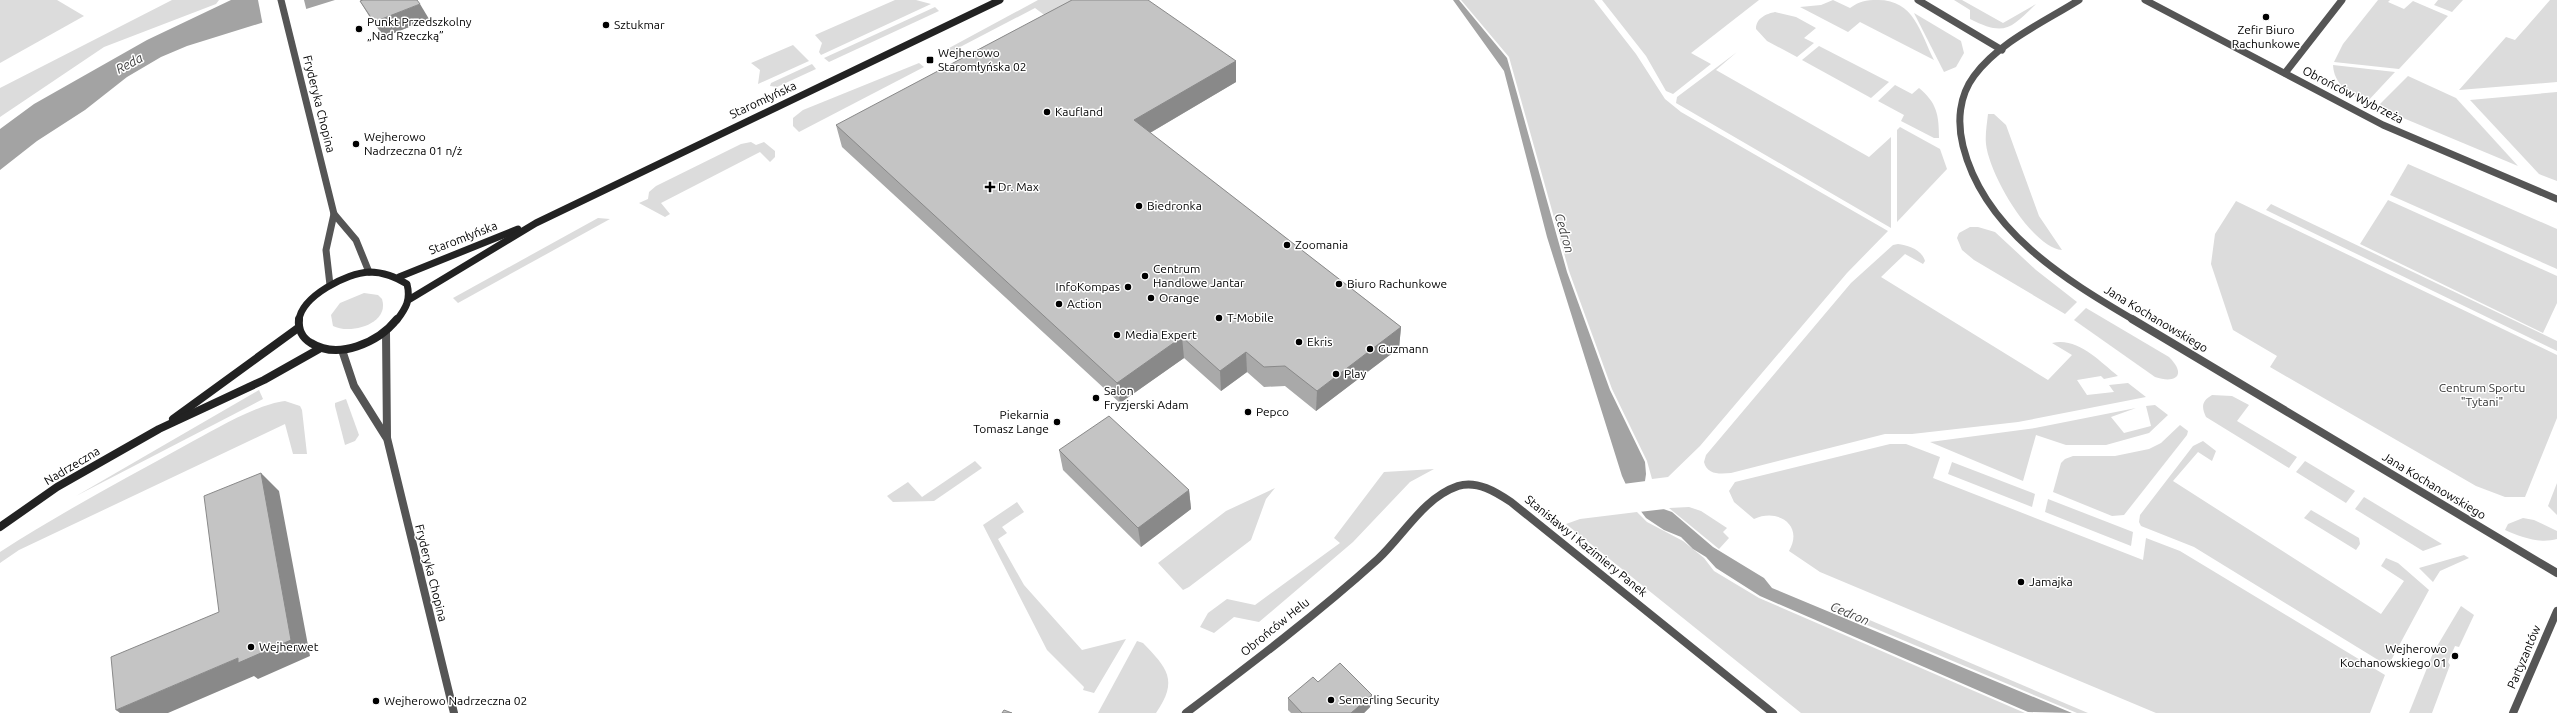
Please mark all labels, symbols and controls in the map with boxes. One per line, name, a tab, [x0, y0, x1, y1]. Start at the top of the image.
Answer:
marker: Zefir Biuro Rachunkowe	[2261, 12, 2271, 22]
place label: Punkt Przedszkolny „Nad Rzeczką”	[367, 15, 472, 42]
place label: Sztukmar	[614, 18, 665, 31]
marker: Sztukmar	[601, 20, 611, 30]
place label: Zefir Biuro Rachunkowe	[2232, 23, 2300, 50]
marker: Punkt Przedszkolny „Nad Rzeczką”	[354, 24, 364, 34]
place label: Wejherowo Staromłyńska 02	[938, 46, 1027, 73]
water label: Reda	[113, 50, 145, 76]
street label: Fryderyka Chopina	[301, 54, 338, 154]
marker: Wejherowo Staromłyńska 02	[925, 55, 935, 65]
street label: Obrońców Wybrzeża	[2301, 63, 2406, 126]
street label: Staromłyńska	[727, 78, 798, 121]
place label: Kaufland	[1055, 105, 1103, 118]
marker: Kaufland	[1042, 107, 1052, 117]
place label: Wejherowo Nadrzeczna 01 n/ż	[364, 130, 463, 157]
marker: Wejherowo Nadrzeczna 01 n/ż	[351, 139, 361, 149]
place label: Dr. Max	[998, 180, 1039, 193]
marker: Dr. Max	[985, 182, 995, 192]
place label: Biedronka	[1147, 199, 1202, 212]
marker: Biedronka	[1134, 201, 1144, 211]
water label: Cedron	[1553, 211, 1577, 255]
street label: Staromłyńska	[427, 219, 499, 257]
place label: Zoomania	[1295, 238, 1348, 251]
marker: Zoomania	[1282, 240, 1292, 250]
place label: Centrum Handlowe Jantar	[1153, 262, 1245, 289]
marker: Centrum Handlowe Jantar	[1140, 271, 1150, 281]
place label: Biuro Rachunkowe	[1347, 277, 1447, 290]
marker: Biuro Rachunkowe	[1334, 279, 1344, 289]
place label: InfoKompas	[1056, 280, 1120, 293]
marker: InfoKompas	[1123, 282, 1133, 292]
street label: Jana Kochanowskiego	[2102, 282, 2210, 355]
place label: Orange	[1159, 291, 1199, 304]
marker: Orange	[1146, 293, 1156, 303]
place label: Action	[1067, 297, 1102, 310]
marker: Action	[1054, 299, 1064, 309]
place label: T-Mobile	[1227, 311, 1274, 324]
marker: T-Mobile	[1214, 313, 1224, 323]
place label: Media Expert	[1125, 328, 1197, 341]
marker: Media Expert	[1112, 330, 1122, 340]
place label: Ekris	[1307, 335, 1332, 348]
marker: Ekris	[1294, 337, 1304, 347]
place label: Guzmann	[1378, 342, 1429, 355]
marker: Guzmann	[1365, 344, 1375, 354]
place label: Play	[1344, 367, 1367, 380]
marker: Play	[1331, 369, 1341, 379]
park label: Centrum Sportu "Tytani"	[2439, 381, 2525, 408]
place label: Salon Fryzjerski Adam	[1104, 384, 1189, 411]
marker: Salon Fryzjerski Adam	[1091, 393, 1101, 403]
place label: Pepco	[1256, 405, 1289, 418]
marker: Pepco	[1243, 407, 1253, 417]
place label: Piekarnia Tomasz Lange	[973, 408, 1049, 435]
marker: Piekarnia Tomasz Lange	[1052, 417, 1062, 427]
street label: Nadrzeczna	[42, 444, 102, 487]
street label: Jana Kochanowskiego	[2380, 449, 2488, 522]
street label: Stanisławy i Kazimiery Panek	[1523, 492, 1650, 599]
street label: Fryderyka Chopina	[413, 523, 450, 623]
place label: Jamajka	[2029, 575, 2073, 588]
marker: Jamajka	[2016, 577, 2026, 587]
street label: Obrońców Helu	[1238, 595, 1312, 658]
water label: Cedron	[1828, 599, 1872, 627]
street label: Partyzantów	[2504, 622, 2543, 691]
place label: Wejherwet	[259, 640, 319, 653]
marker: Wejherwet	[246, 642, 256, 652]
place label: Wejherowo Kochanowskiego 01	[2340, 642, 2447, 669]
marker: Wejherowo Kochanowskiego 01	[2450, 651, 2460, 661]
place label: Semerling Security	[1339, 693, 1440, 706]
place label: Wejherowo Nadrzeczna 02	[384, 694, 527, 707]
marker: Semerling Security	[1326, 695, 1336, 705]
marker: Wejherowo Nadrzeczna 02	[371, 696, 381, 706]

